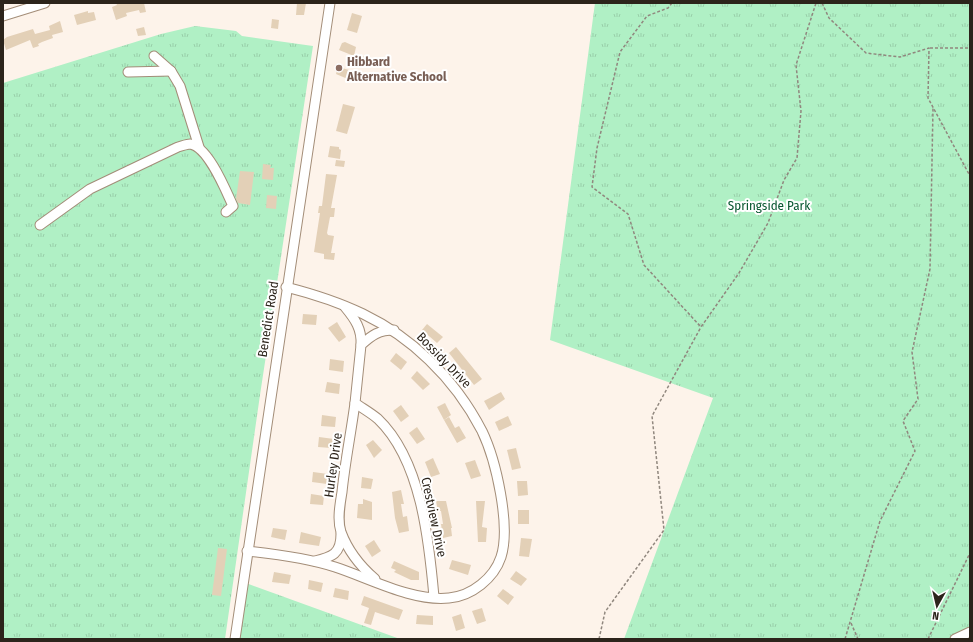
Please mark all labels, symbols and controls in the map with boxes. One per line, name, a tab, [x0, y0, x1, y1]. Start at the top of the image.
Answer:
place label: Hibbard Alternative School	[346, 54, 447, 84]
marker: Hibbard Alternative School	[334, 63, 344, 73]
park label: Springside Park	[728, 198, 811, 213]
street label: Benedict Road	[255, 280, 281, 358]
street label: Bossidy Drive	[414, 329, 474, 391]
street label: Hurley Drive	[321, 432, 345, 498]
street label: Crestview Drive	[418, 476, 450, 558]
north arrow	[917, 586, 957, 626]
text: N	[932, 609, 940, 622]

